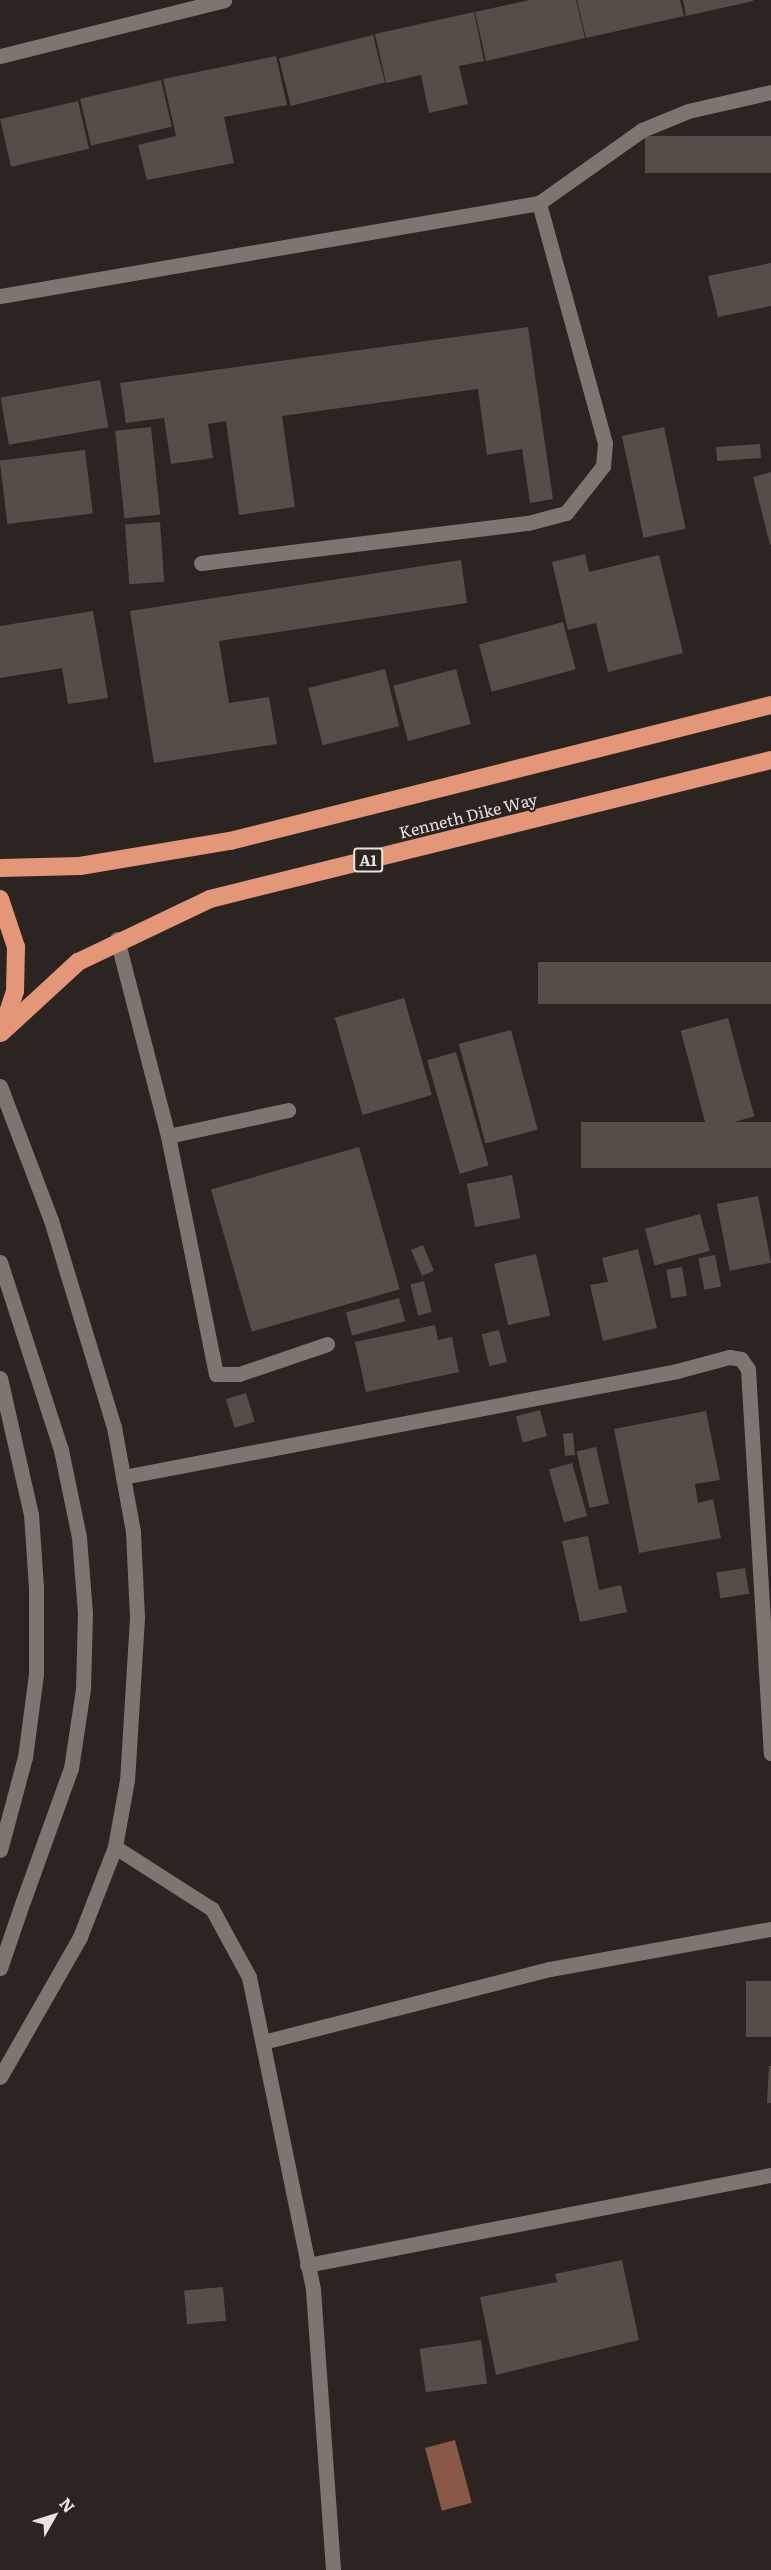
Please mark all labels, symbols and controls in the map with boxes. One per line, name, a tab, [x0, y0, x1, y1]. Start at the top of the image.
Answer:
street label: Kenneth Dike Way	[397, 789, 539, 841]
road number: A1	[353, 848, 383, 872]
north arrow	[24, 2486, 84, 2546]
text: N	[54, 2492, 82, 2517]

